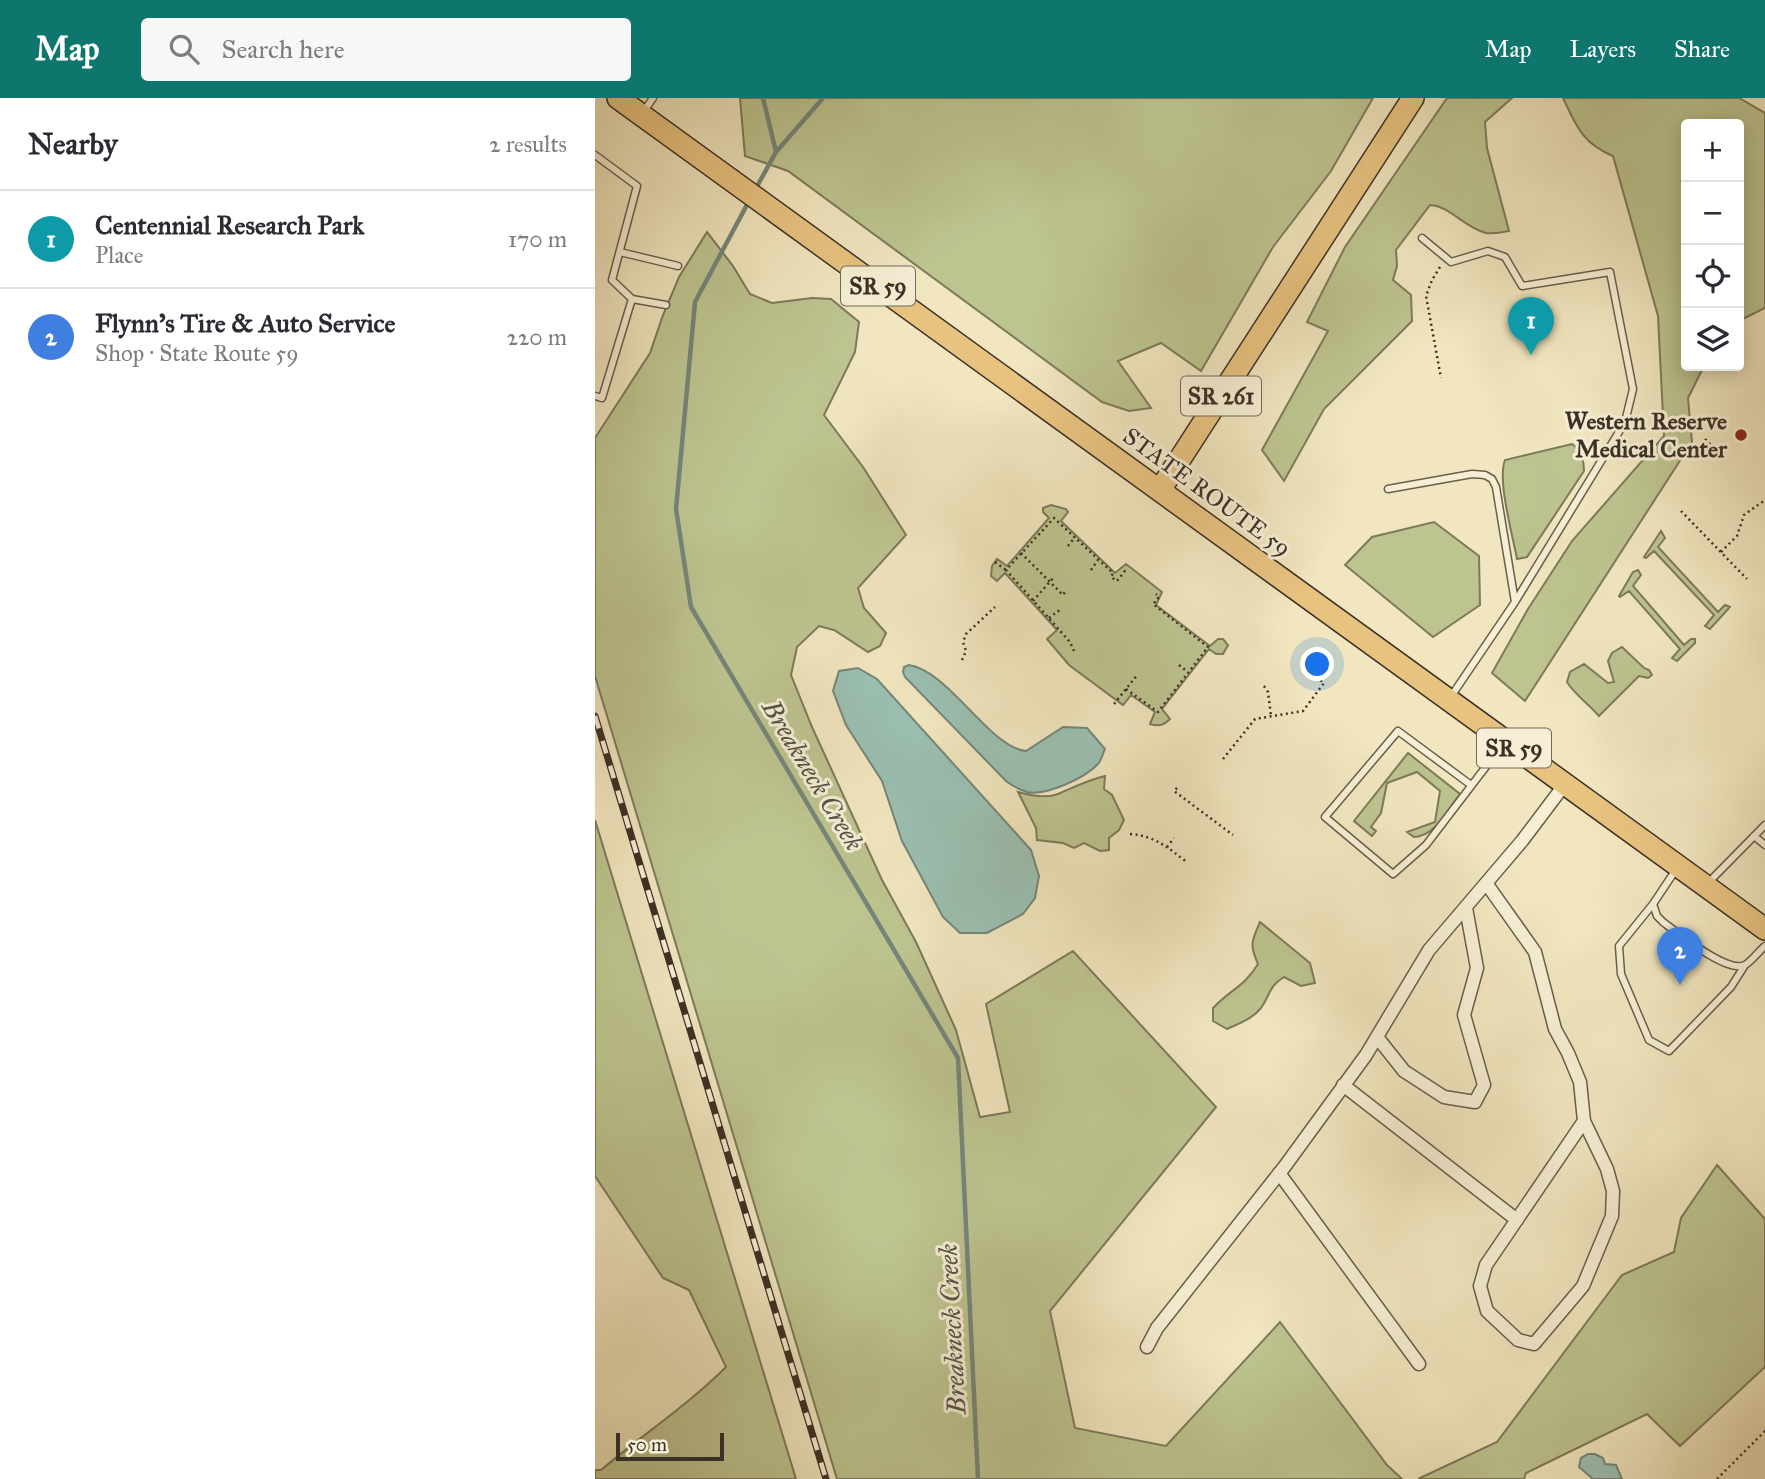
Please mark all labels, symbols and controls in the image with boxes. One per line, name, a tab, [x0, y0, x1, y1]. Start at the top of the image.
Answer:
search box	[141, 18, 631, 81]
text: Map	[35, 29, 99, 69]
icon: search	[165, 30, 203, 68]
text: Search here	[221, 33, 345, 65]
text: Map	[1485, 34, 1532, 64]
text: Layers	[1570, 34, 1636, 64]
text: Share	[1674, 34, 1730, 64]
map controls	[1681, 119, 1744, 371]
button: +	[1681, 119, 1744, 182]
text: Nearby	[28, 126, 118, 162]
text: 2 results	[489, 130, 567, 158]
button: −	[1681, 182, 1744, 245]
text: Centennial Research Park	[95, 209, 364, 241]
text: 1	[46, 225, 56, 253]
text: 170 m	[508, 225, 567, 253]
text: Place	[95, 241, 143, 269]
button: locate	[1681, 245, 1744, 308]
road number: SR 59	[841, 266, 915, 306]
pin: 1	[1508, 297, 1554, 355]
text: Flynn's Tire & Auto Service	[95, 307, 395, 339]
button: layers	[1681, 308, 1744, 371]
text: 2	[45, 323, 57, 351]
text: 220 m	[507, 323, 567, 351]
text: Shop · State Route 59	[95, 339, 299, 367]
road number: SR 261	[1181, 376, 1261, 416]
place label: Western Reserve Medical Center	[1565, 406, 1728, 464]
street label: STATE ROUTE 59	[1117, 421, 1297, 563]
marker: Western Reserve Medical Center	[1733, 427, 1749, 443]
your location	[1300, 647, 1334, 681]
water label: Breakneck Creek	[755, 693, 871, 857]
road number: SR 59	[1477, 728, 1551, 768]
pin: 2	[1657, 927, 1703, 985]
water label: Breakneck Creek	[932, 1243, 972, 1416]
scale bar	[616, 1430, 725, 1462]
text: 50 m	[627, 1433, 667, 1456]

